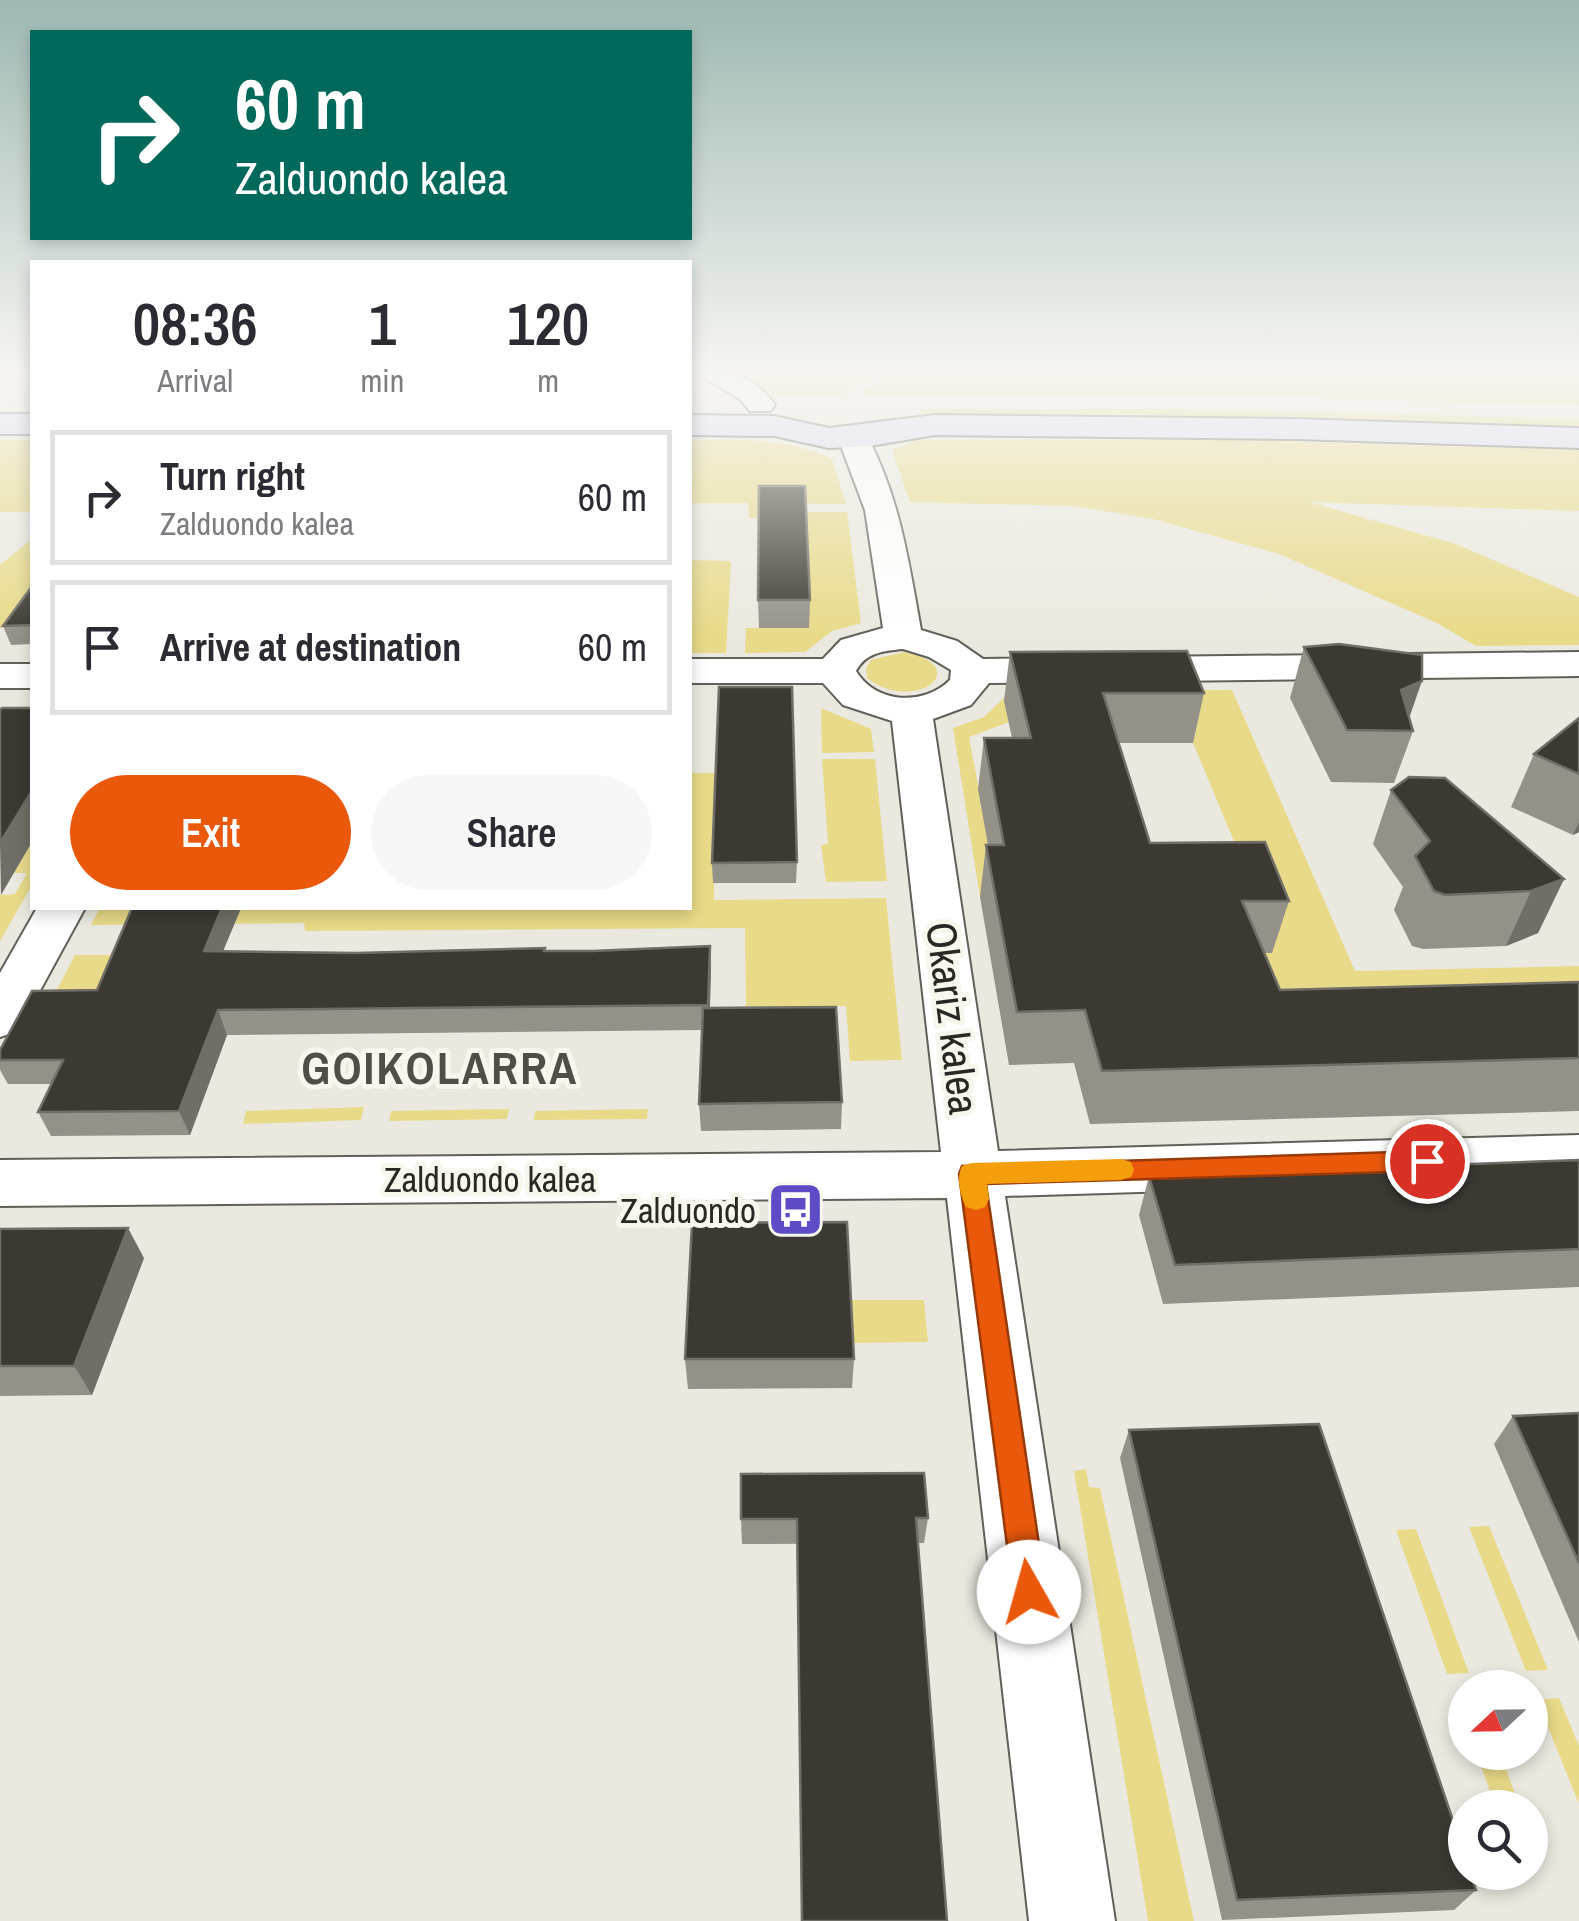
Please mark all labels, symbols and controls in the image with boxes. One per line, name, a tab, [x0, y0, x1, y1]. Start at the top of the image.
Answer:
text: 60 m	[235, 57, 366, 151]
icon: right	[70, 70, 200, 200]
text: Zalduondo kalea	[235, 147, 508, 208]
text: 08:36	[133, 283, 258, 364]
text: 1	[369, 283, 396, 364]
text: 120	[507, 283, 589, 364]
text: Arrival	[157, 359, 233, 402]
text: min	[361, 359, 404, 402]
text: m	[537, 359, 559, 402]
text: Turn right	[160, 451, 305, 502]
icon: right	[75, 470, 130, 525]
text: 60 m	[578, 472, 647, 523]
text: Zalduondo kalea	[160, 502, 354, 545]
icon: arrive	[75, 620, 130, 675]
text: Arrive at destination	[160, 622, 461, 673]
text: 60 m	[578, 622, 647, 673]
button: Exit	[70, 775, 351, 890]
button: Share	[371, 775, 652, 890]
street label: Okariz kalea	[913, 919, 993, 1117]
district label: GOIKOLARRA	[301, 1037, 579, 1098]
pin	[1385, 1119, 1470, 1204]
icon: arrive	[1400, 1134, 1455, 1189]
street label: Zalduondo kalea	[384, 1156, 596, 1203]
bus stop icon: Zalduondo	[765, 1180, 825, 1240]
place label: Zalduondo	[620, 1187, 756, 1234]
position arrow	[977, 1540, 1081, 1644]
north arrow	[1448, 1670, 1548, 1770]
map controls	[1448, 1670, 1548, 1890]
button: search	[1448, 1790, 1548, 1890]

